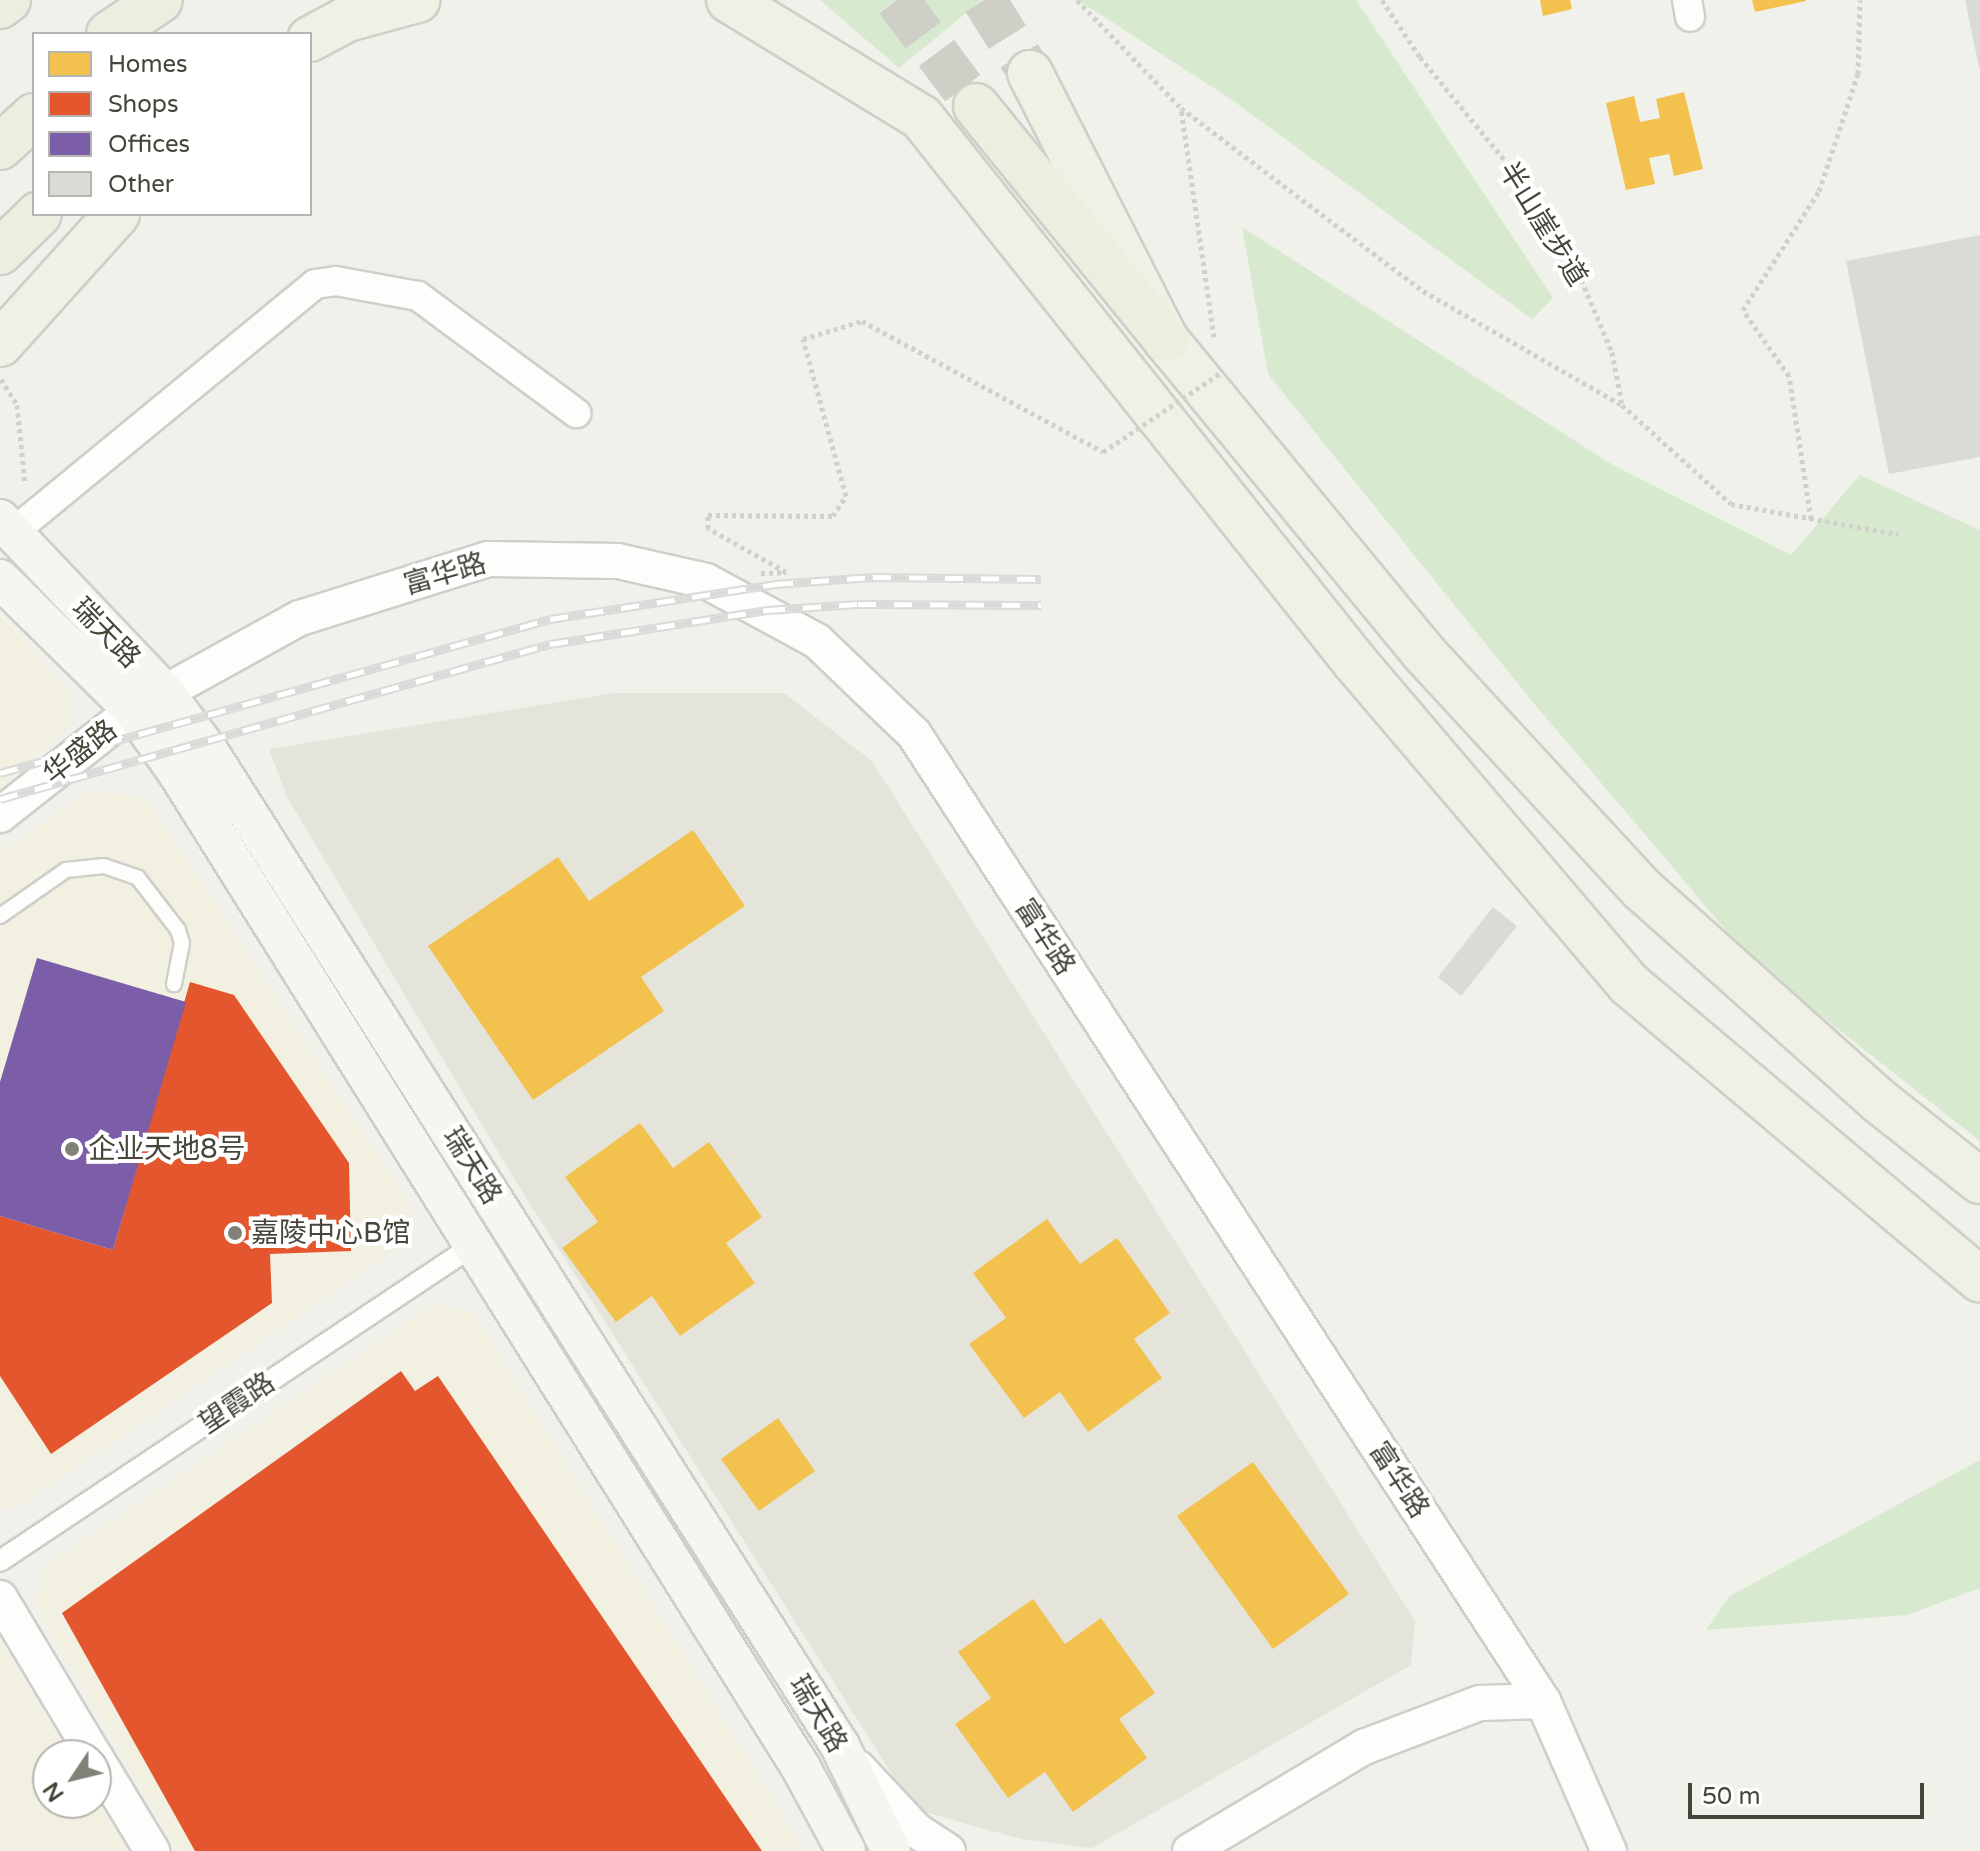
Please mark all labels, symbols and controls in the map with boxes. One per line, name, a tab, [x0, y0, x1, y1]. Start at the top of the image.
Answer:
legend	[32, 32, 312, 216]
text: Homes	[108, 50, 188, 79]
text: Shops	[108, 90, 178, 119]
text: Offices	[108, 130, 190, 159]
street label: 半山崖步道	[1492, 156, 1594, 292]
text: Other	[108, 170, 174, 199]
street label: 富华路	[400, 546, 490, 602]
street label: 瑞天路	[65, 591, 147, 675]
street label: 华盛路	[37, 713, 123, 791]
street label: 富华路	[1008, 893, 1082, 981]
street label: 瑞天路	[435, 1121, 509, 1211]
place label: 企业天地8号	[88, 1132, 246, 1166]
marker: 企业天地8号	[63, 1140, 81, 1158]
place label: 嘉陵中心B馆	[251, 1216, 410, 1250]
marker: 嘉陵中心B馆	[226, 1224, 244, 1242]
street label: 望霞路	[193, 1366, 281, 1440]
street label: 富华路	[1362, 1436, 1436, 1524]
street label: 瑞天路	[782, 1669, 854, 1759]
north arrow	[32, 1739, 112, 1819]
scale bar	[1692, 1767, 1928, 1817]
text: N	[38, 1777, 70, 1806]
text: 50 m	[1702, 1782, 1760, 1811]

